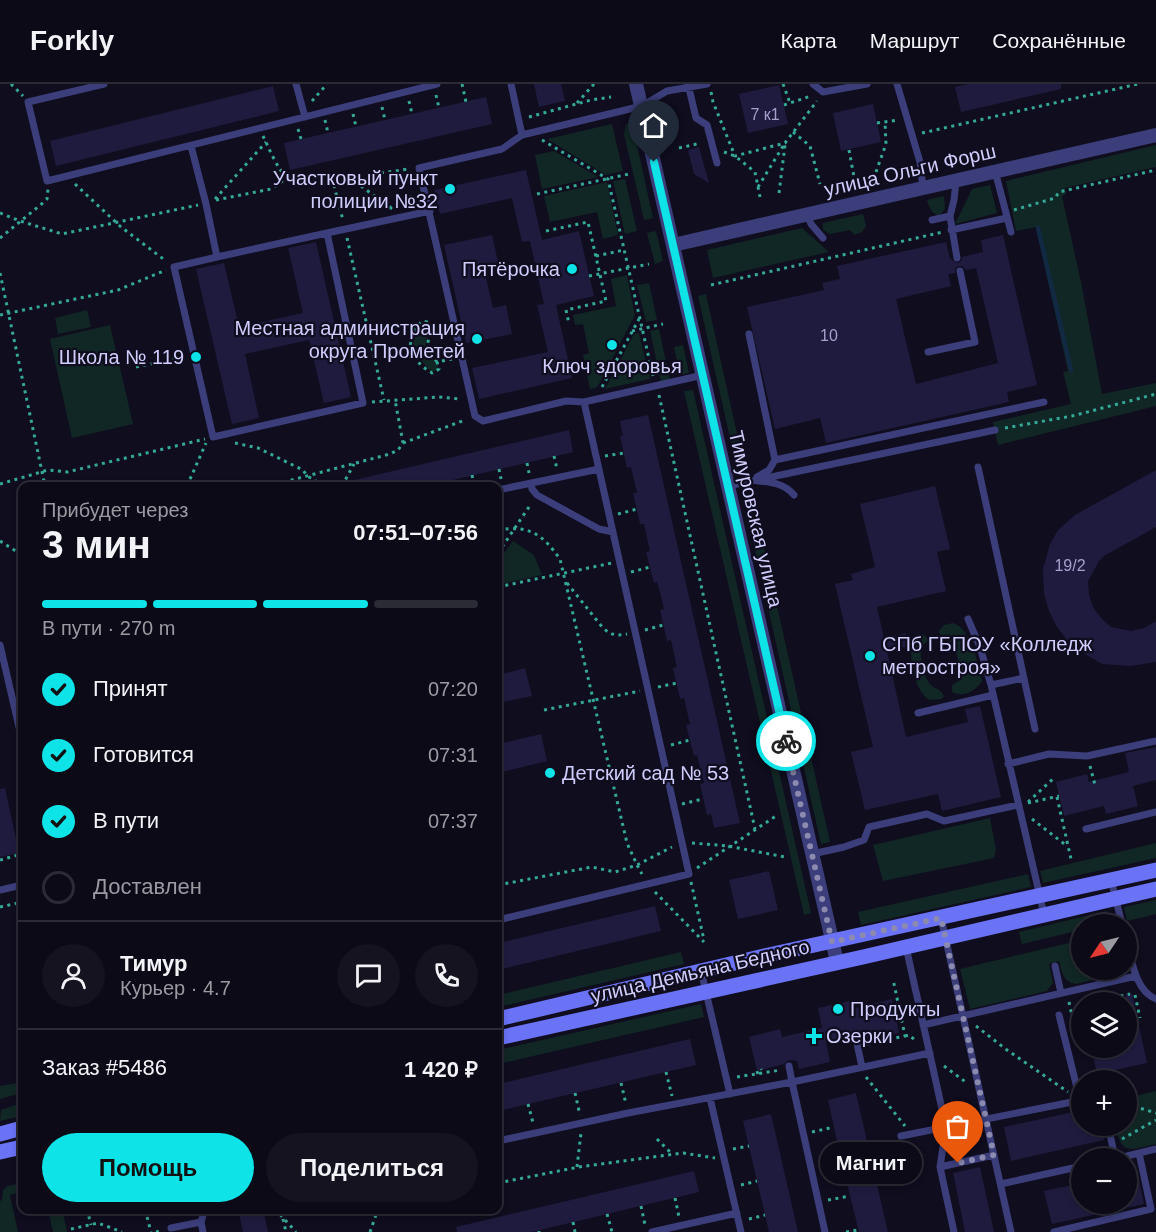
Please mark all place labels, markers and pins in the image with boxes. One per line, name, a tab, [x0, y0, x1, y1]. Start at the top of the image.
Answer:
pin	[628, 100, 679, 162]
place label: Участковый пункт полиции №32	[273, 167, 438, 212]
marker: Участковый пункт полиции №32	[443, 182, 457, 196]
place label: Пятёрочка	[462, 258, 561, 280]
marker: Пятёрочка	[565, 262, 579, 276]
place label: Местная администрация округа Прометей	[234, 317, 465, 362]
marker: Местная администрация округа Прометей	[470, 332, 484, 346]
marker: Ключ здоровья	[605, 338, 619, 352]
place label: Школа № 119	[59, 346, 184, 368]
marker: Школа № 119	[189, 350, 203, 364]
place label: Ключ здоровья	[542, 355, 682, 377]
place label: СПб ГБПОУ «Колледж метростроя»	[882, 633, 1093, 678]
marker: СПб ГБПОУ «Колледж метростроя»	[863, 649, 877, 663]
place label: Детский сад № 53	[562, 762, 729, 784]
marker: Детский сад № 53	[543, 766, 557, 780]
place label: Продукты	[850, 998, 940, 1020]
marker: Продукты	[831, 1002, 845, 1016]
place label: Озерки	[826, 1025, 893, 1047]
marker: Озерки	[807, 1029, 821, 1043]
pin	[932, 1101, 983, 1163]
callout: Магнит	[820, 1142, 922, 1184]

